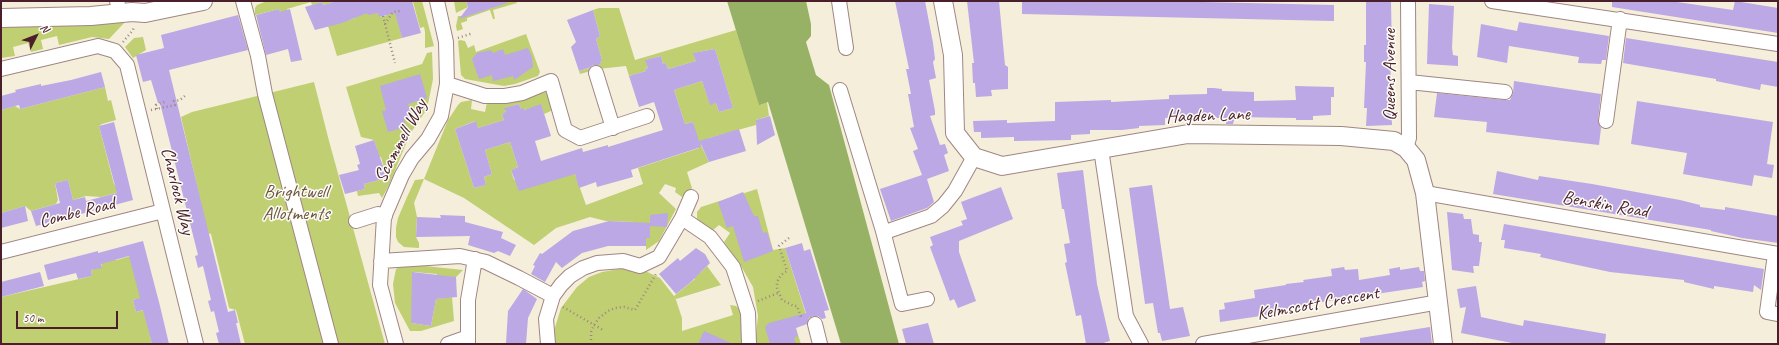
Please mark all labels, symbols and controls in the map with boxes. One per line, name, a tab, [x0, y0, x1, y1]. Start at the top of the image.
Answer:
north arrow	[16, 16, 56, 56]
text: N	[37, 21, 52, 35]
street label: Queens Avenue	[1379, 29, 1401, 121]
street label: Scammell Way	[369, 95, 433, 187]
street label: Hagden Lane	[1166, 103, 1250, 129]
street label: Charlock Way	[155, 145, 199, 237]
park label: Brightwell Allotments	[262, 181, 330, 225]
street label: Benskin Road	[1560, 186, 1650, 224]
street label: Combe Road	[37, 193, 117, 233]
street label: Kelmscott Crescent	[1255, 282, 1381, 326]
scale bar	[18, 303, 120, 329]
text: 50 m	[23, 310, 43, 326]

